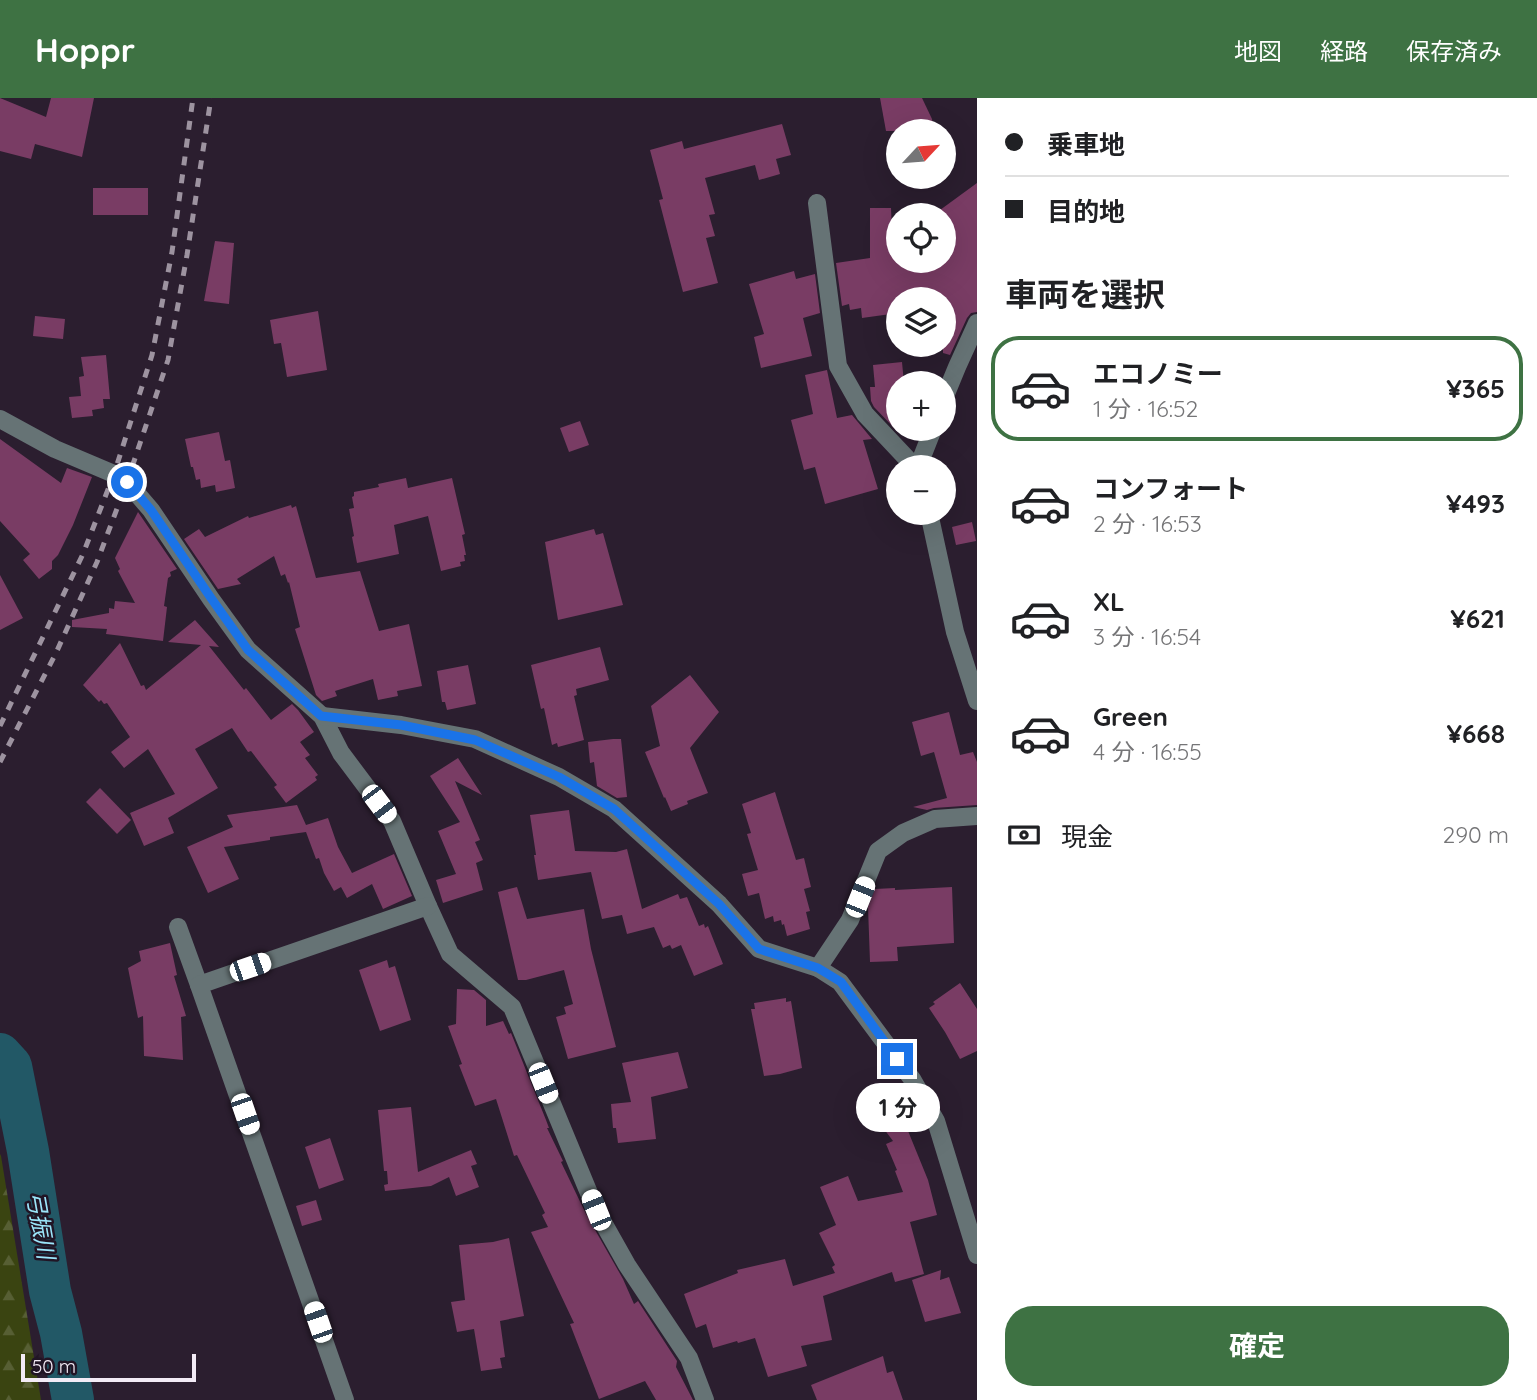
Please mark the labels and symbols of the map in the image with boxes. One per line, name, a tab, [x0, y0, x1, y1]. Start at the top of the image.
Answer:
north arrow	[886, 119, 956, 189]
route start	[111, 466, 143, 498]
car	[358, 781, 401, 827]
car	[843, 874, 878, 920]
car	[227, 950, 274, 984]
route end	[881, 1043, 913, 1075]
car	[526, 1060, 561, 1106]
callout: 1 分	[855, 1084, 939, 1132]
car	[229, 1091, 262, 1137]
car	[579, 1187, 614, 1233]
water label: 弓振川	[21, 1189, 62, 1264]
car	[302, 1299, 335, 1345]
scale bar	[21, 1351, 196, 1383]

